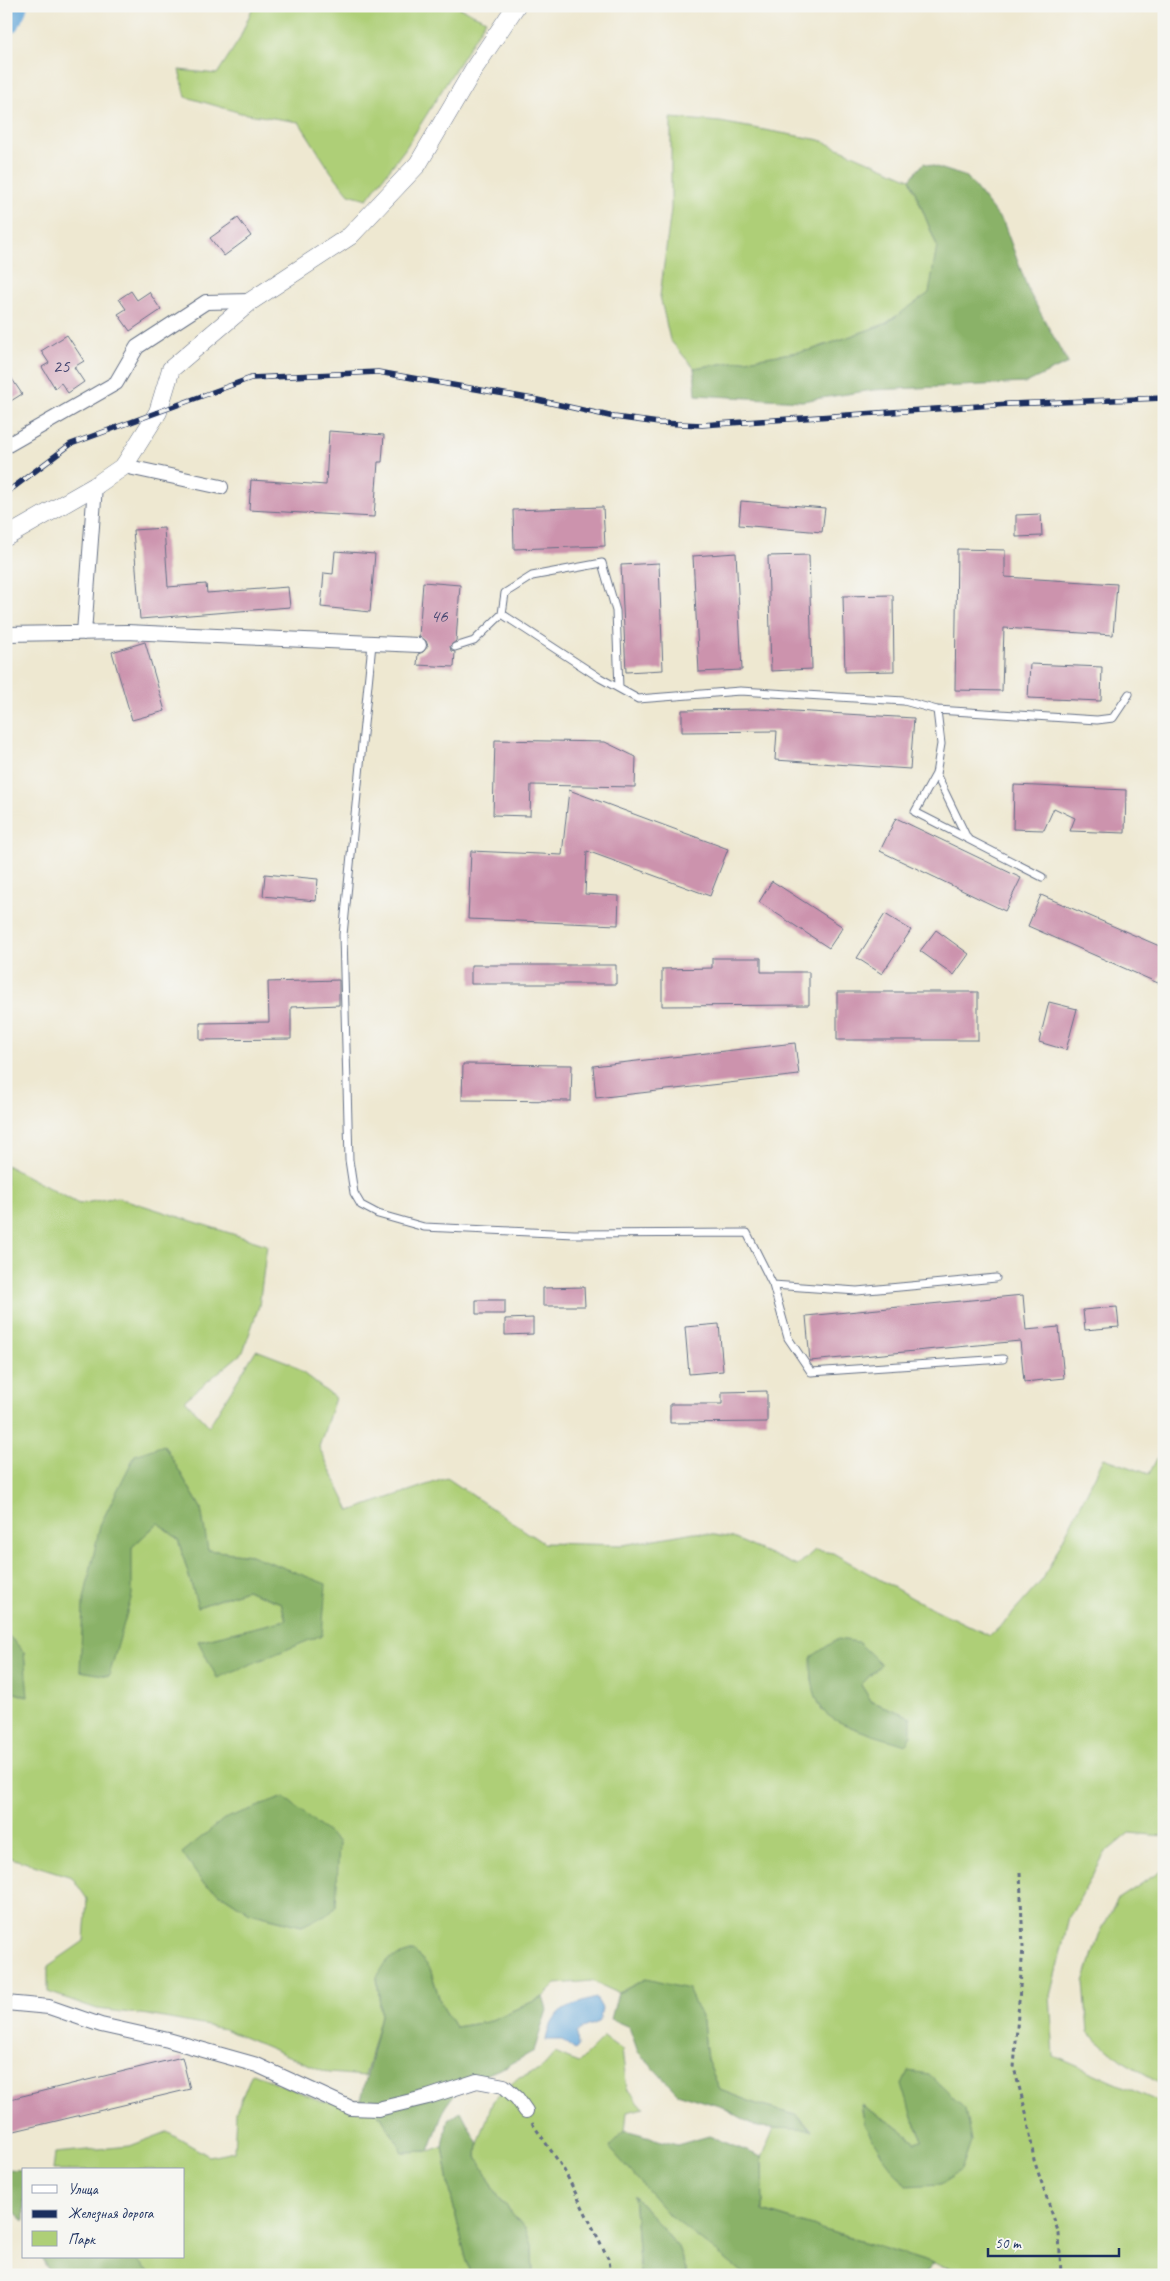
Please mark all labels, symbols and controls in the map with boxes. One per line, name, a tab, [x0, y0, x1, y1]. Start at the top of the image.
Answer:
house number: 25	[52, 354, 71, 378]
house number: 46	[430, 604, 449, 628]
legend	[22, 2168, 185, 2258]
text: Улица	[68, 2180, 99, 2199]
text: Железная дорога	[68, 2204, 155, 2223]
scale bar	[988, 2226, 1119, 2258]
text: Парк	[68, 2230, 96, 2249]
text: 50 m	[995, 2234, 1022, 2253]

